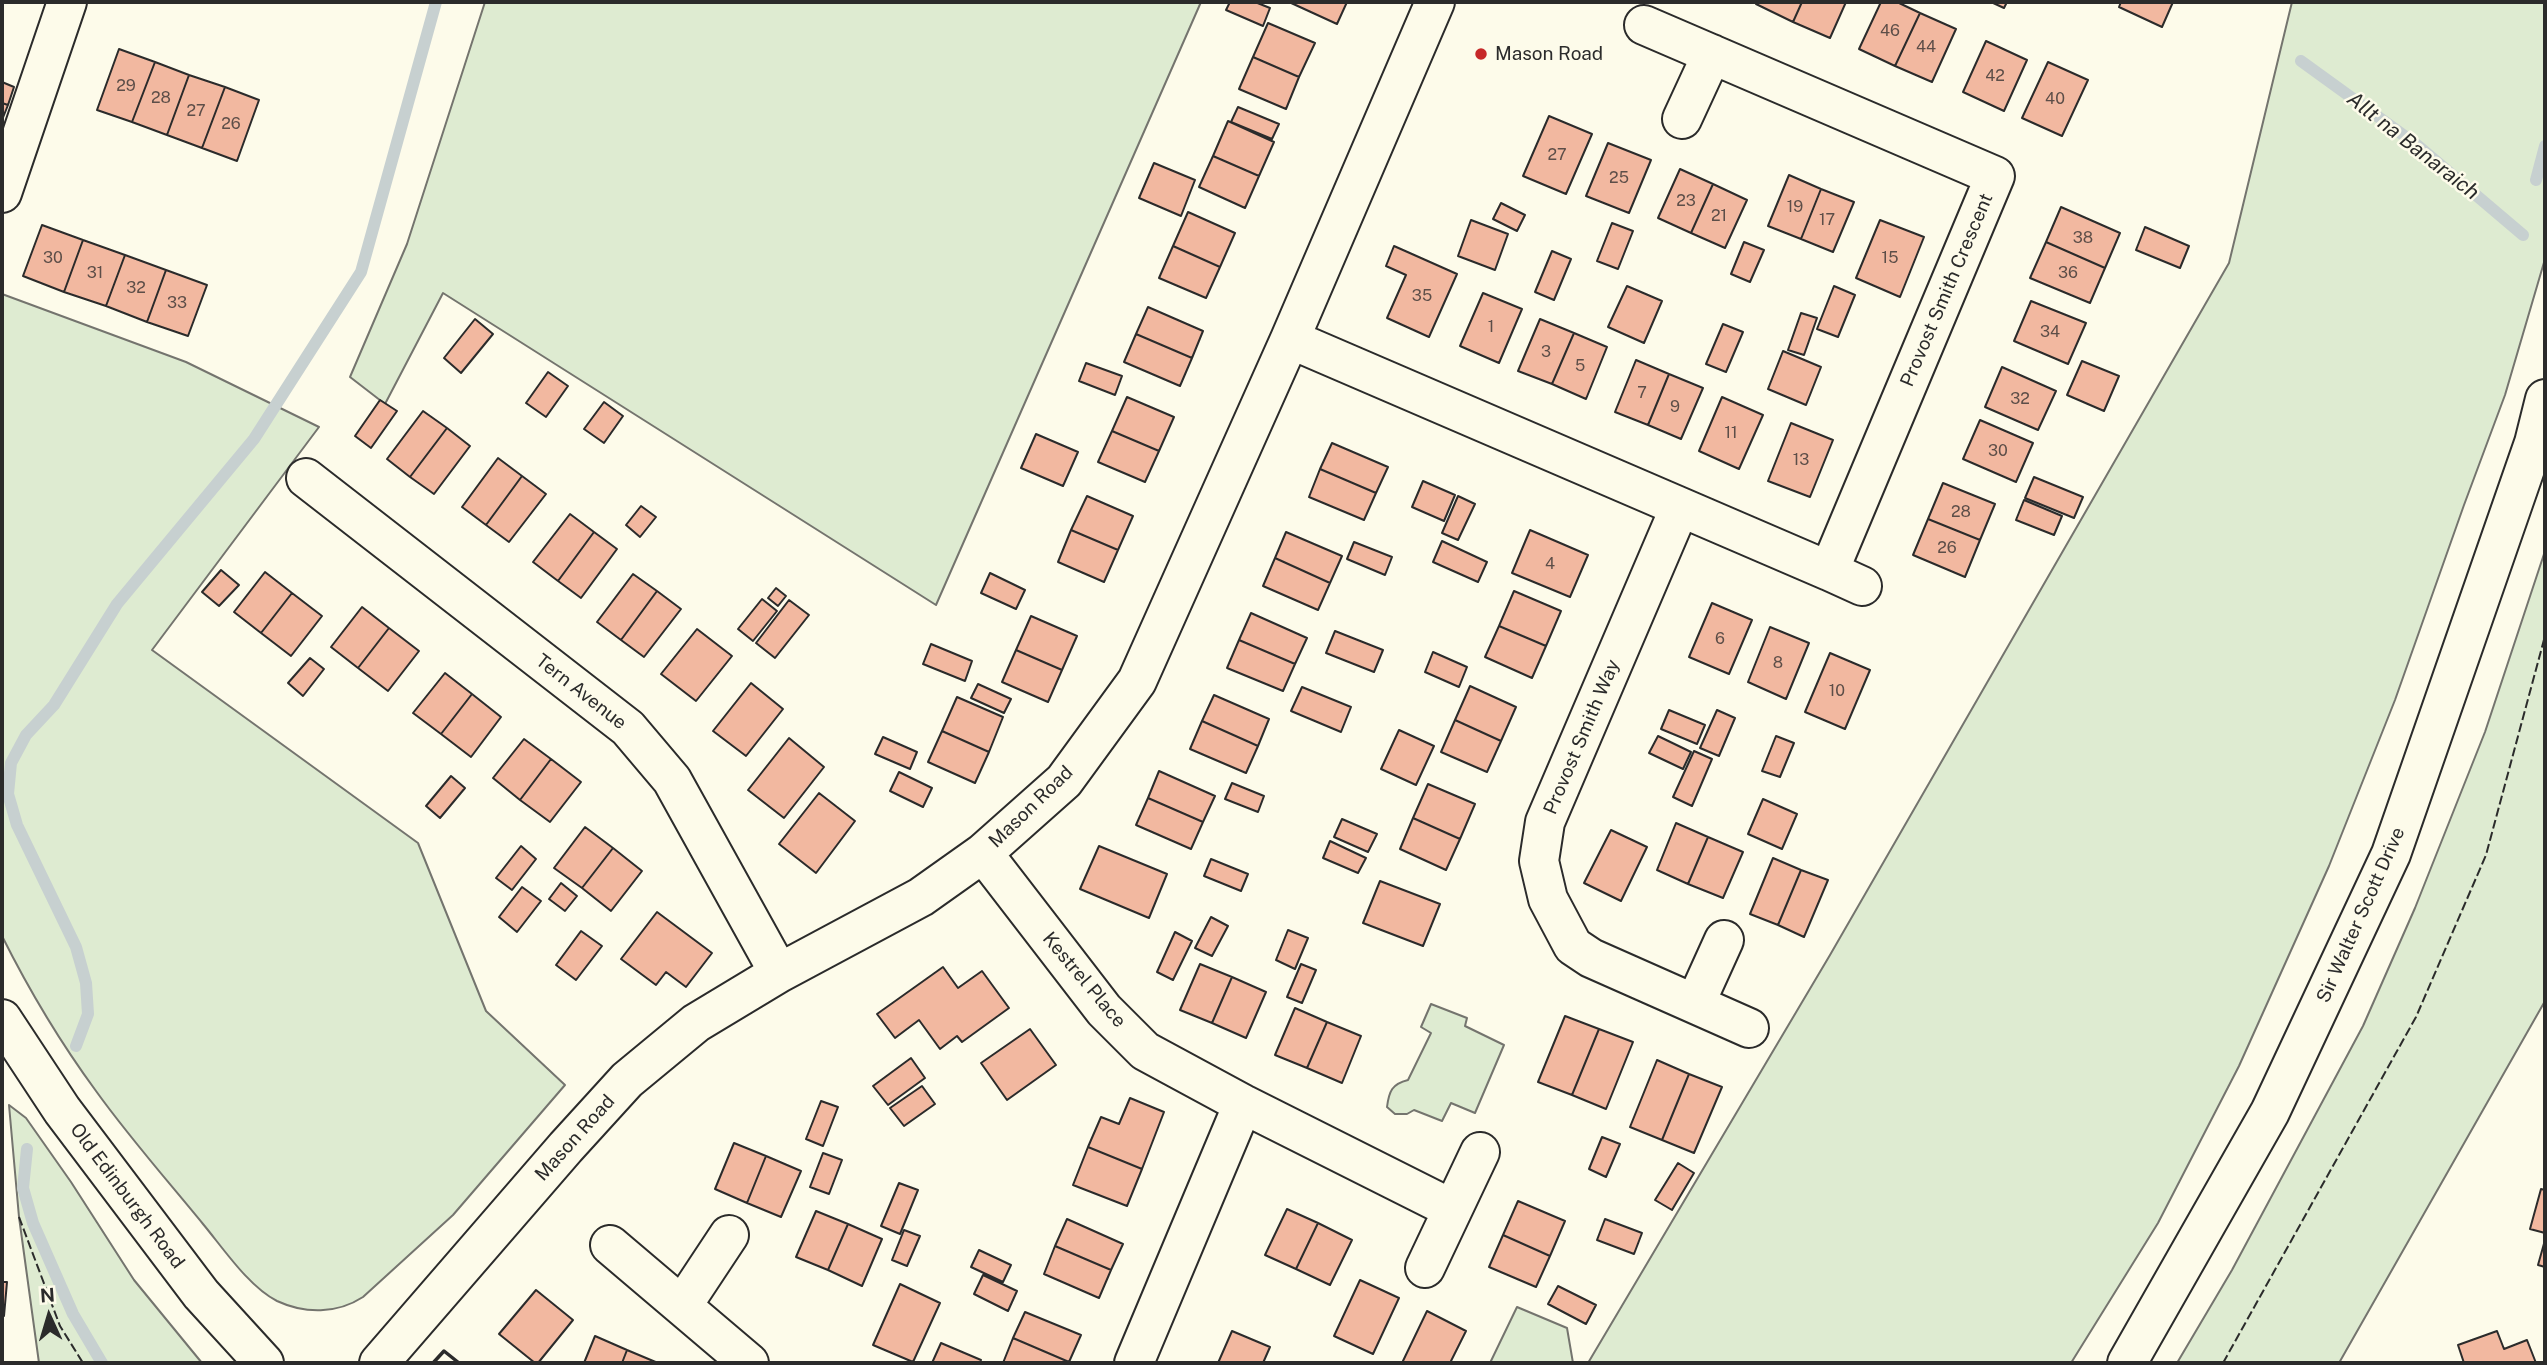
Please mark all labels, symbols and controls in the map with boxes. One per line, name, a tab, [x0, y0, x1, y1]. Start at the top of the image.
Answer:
house number: 46	[1880, 21, 1900, 41]
house number: 44	[1916, 37, 1936, 57]
place label: Mason Road	[1495, 43, 1603, 65]
marker: Mason Road	[1473, 46, 1489, 62]
house number: 42	[1985, 66, 2005, 86]
house number: 29	[116, 76, 136, 96]
water label: Allt na Banaraich	[2342, 87, 2484, 205]
house number: 28	[151, 88, 171, 108]
house number: 40	[2045, 89, 2065, 109]
house number: 27	[186, 101, 206, 121]
house number: 26	[221, 114, 241, 134]
house number: 27	[1547, 145, 1567, 165]
house number: 25	[1609, 168, 1629, 188]
street label: Provost Smith Crescent	[1896, 190, 1998, 390]
house number: 23	[1676, 191, 1696, 211]
house number: 19	[1787, 197, 1803, 217]
house number: 21	[1711, 206, 1727, 226]
house number: 17	[1819, 210, 1835, 230]
house number: 38	[2073, 228, 2093, 248]
house number: 30	[43, 248, 63, 268]
house number: 15	[1882, 248, 1898, 268]
house number: 31	[87, 263, 103, 283]
house number: 36	[2058, 263, 2078, 283]
house number: 32	[126, 278, 146, 298]
house number: 35	[1412, 286, 1432, 306]
house number: 33	[167, 293, 187, 313]
house number: 1	[1488, 317, 1494, 337]
house number: 34	[2040, 322, 2060, 342]
house number: 3	[1541, 342, 1551, 362]
house number: 5	[1575, 356, 1585, 376]
house number: 7	[1637, 383, 1647, 403]
house number: 32	[2010, 389, 2030, 409]
house number: 9	[1670, 397, 1680, 417]
house number: 11	[1724, 423, 1738, 443]
house number: 30	[1988, 441, 2008, 461]
house number: 13	[1793, 450, 1809, 470]
house number: 28	[1951, 502, 1971, 522]
house number: 26	[1937, 538, 1957, 558]
house number: 4	[1545, 554, 1555, 574]
house number: 6	[1715, 629, 1725, 649]
street label: Tern Avenue	[531, 649, 631, 735]
house number: 8	[1773, 653, 1783, 673]
street label: Provost Smith Way	[1539, 656, 1625, 818]
house number: 10	[1829, 681, 1845, 701]
street label: Mason Road	[984, 761, 1078, 853]
street label: Sir Walter Scott Drive	[2312, 824, 2410, 1006]
street label: Kestrel Place	[1037, 928, 1131, 1032]
street label: Mason Road	[530, 1090, 620, 1186]
street label: Old Edinburgh Road	[65, 1119, 189, 1273]
north arrow	[14, 1281, 84, 1351]
text: N	[39, 1284, 56, 1307]

